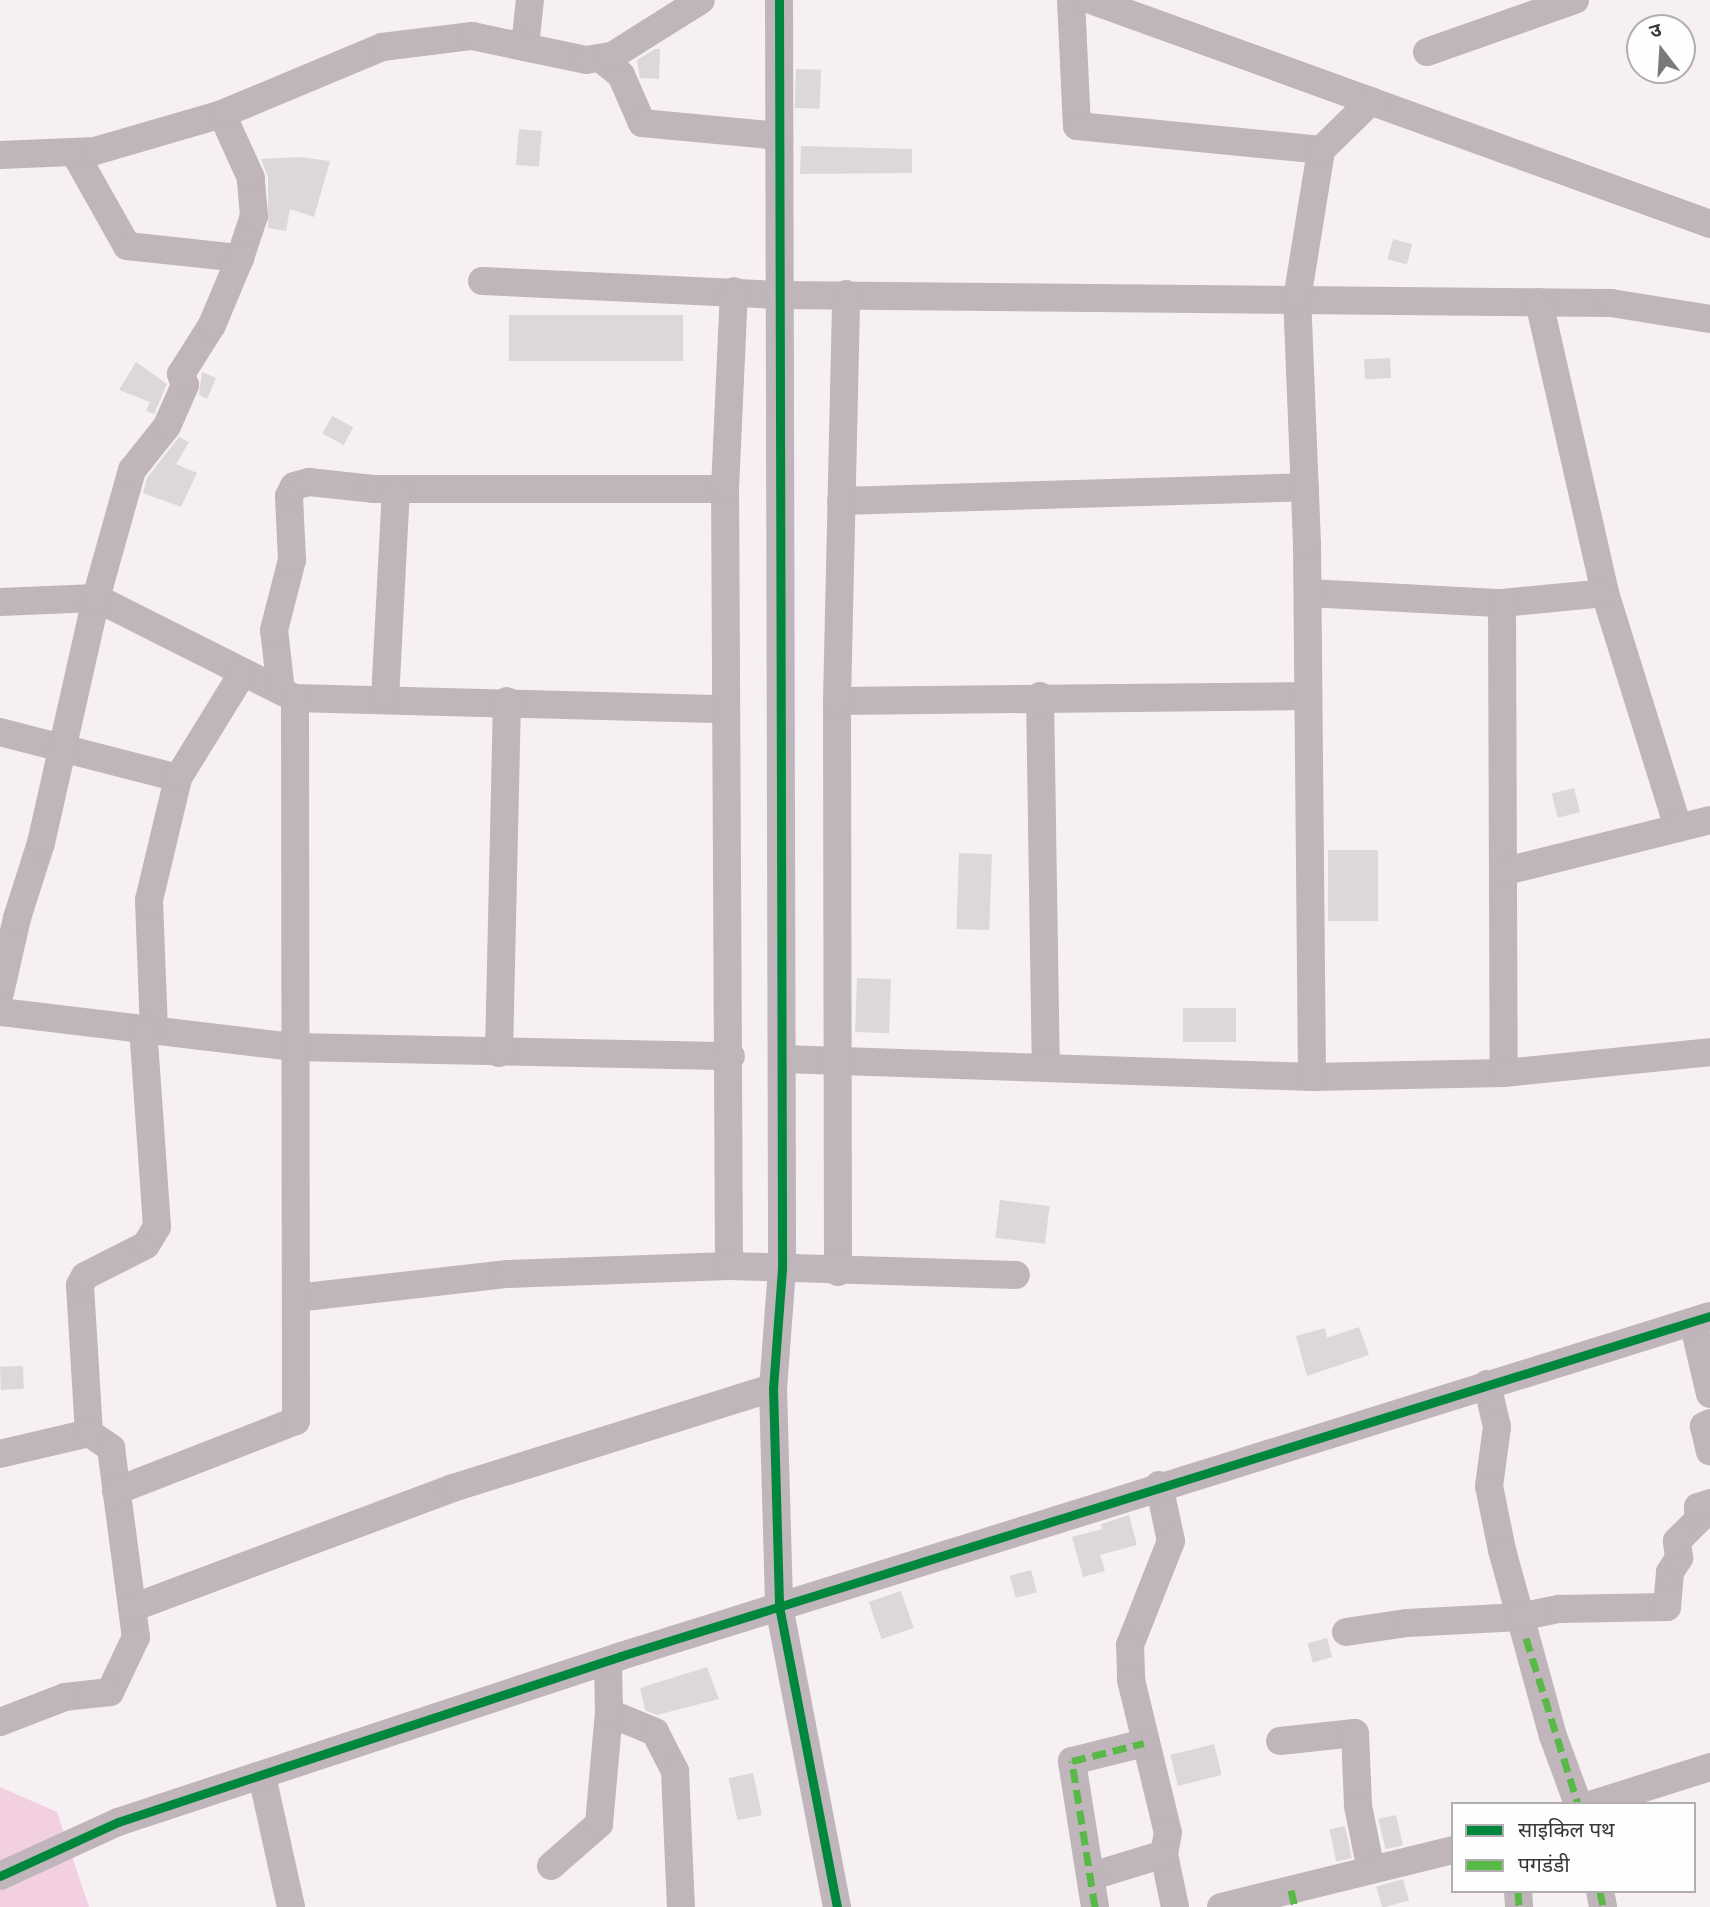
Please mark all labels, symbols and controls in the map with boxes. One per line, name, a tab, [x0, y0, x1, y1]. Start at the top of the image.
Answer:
north arrow	[1626, 14, 1696, 84]
text: उ	[1646, 17, 1665, 45]
legend	[1451, 1802, 1696, 1893]
text: साइकिल पथ	[1518, 1816, 1615, 1844]
text: पगडंडी	[1518, 1851, 1570, 1879]

